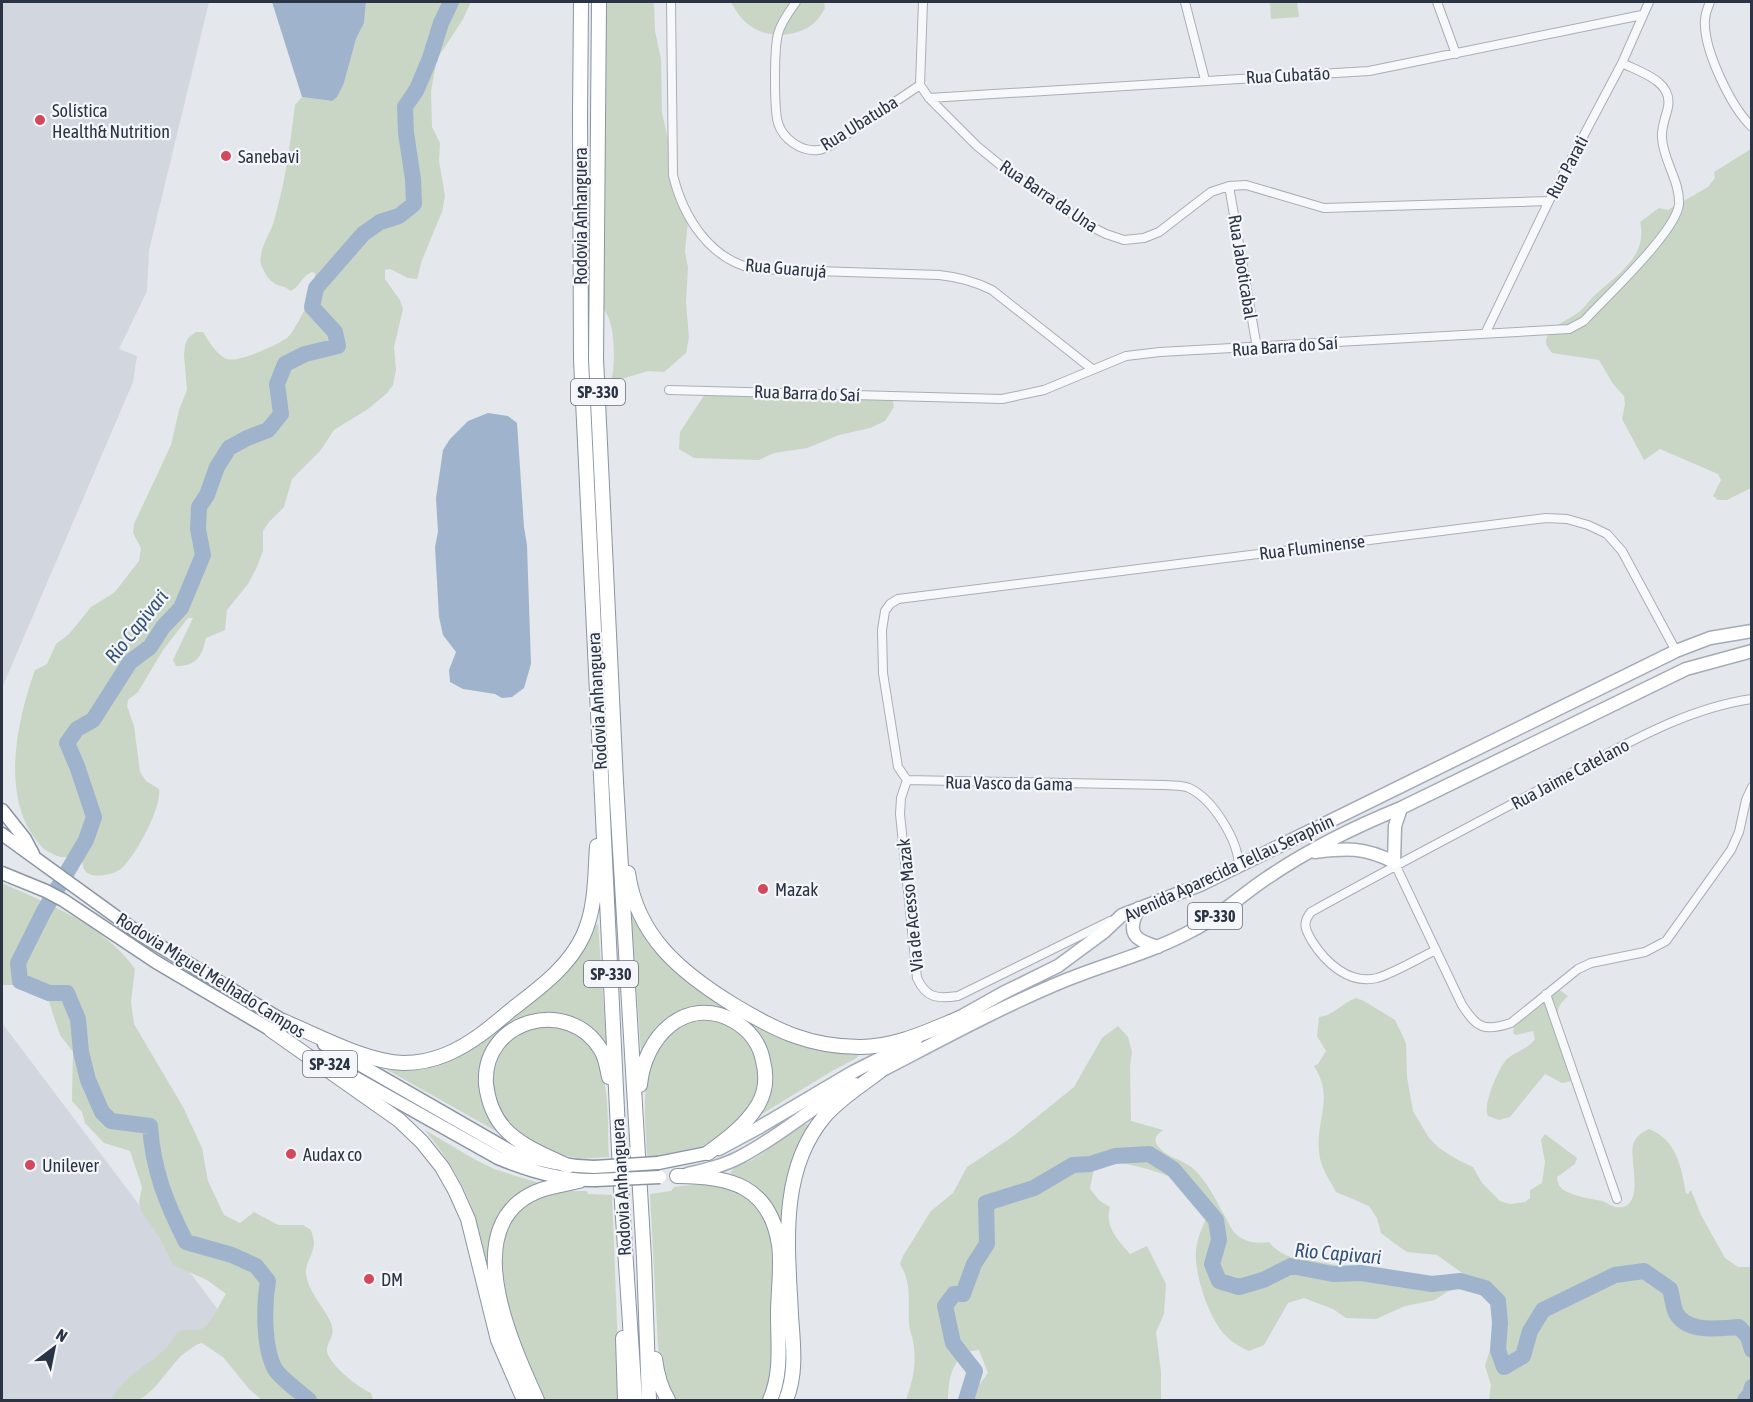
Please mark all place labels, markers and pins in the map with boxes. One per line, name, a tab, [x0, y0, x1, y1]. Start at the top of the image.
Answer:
place label: Solística Health& Nutrition	[52, 100, 170, 142]
marker: Solística Health& Nutrition	[33, 113, 47, 127]
place label: Sanebavi	[238, 146, 299, 167]
marker: Sanebavi	[219, 149, 233, 163]
place label: Mazak	[775, 879, 818, 900]
marker: Mazak	[756, 882, 770, 896]
place label: Audax co	[303, 1144, 362, 1165]
marker: Audax co	[284, 1147, 298, 1161]
place label: Unilever	[42, 1155, 99, 1176]
marker: Unilever	[23, 1158, 37, 1172]
place label: DM	[381, 1269, 403, 1290]
marker: DM	[362, 1272, 376, 1286]

